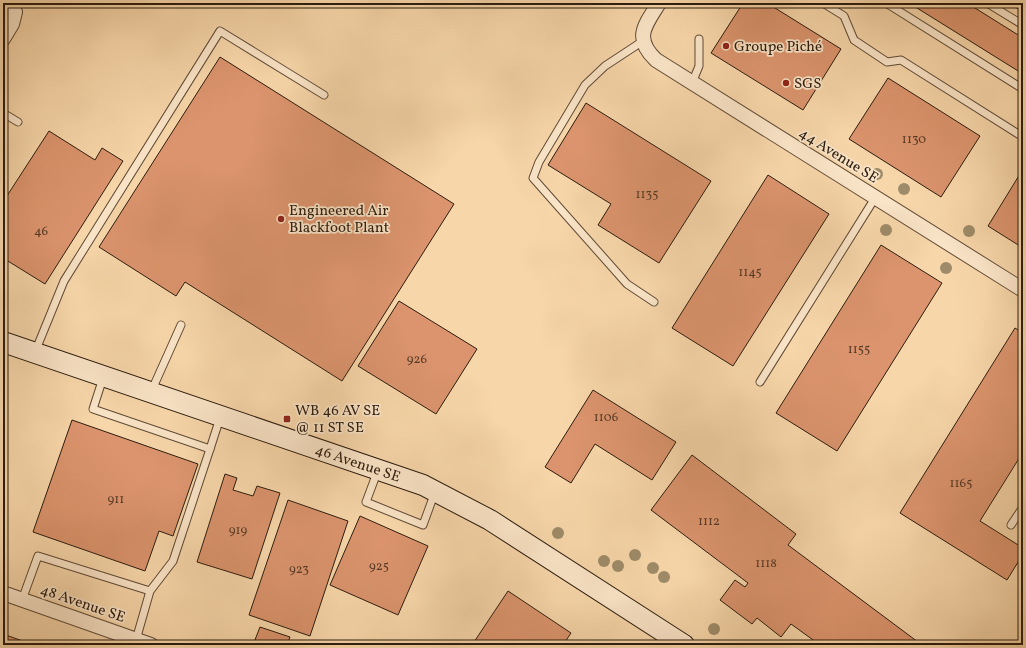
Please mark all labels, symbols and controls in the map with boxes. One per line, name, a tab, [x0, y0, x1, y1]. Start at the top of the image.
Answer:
place label: Groupe Piché	[734, 37, 822, 58]
marker: Groupe Piché	[721, 41, 731, 51]
place label: SGS	[794, 74, 822, 95]
marker: SGS	[781, 78, 791, 88]
street label: 44 Avenue SE	[794, 123, 882, 189]
house number: 1130	[902, 131, 926, 149]
house number: 1135	[635, 186, 659, 204]
place label: Engineered Air Blackfoot Plant	[289, 201, 389, 239]
marker: Engineered Air Blackfoot Plant	[276, 214, 286, 224]
house number: 46	[34, 223, 49, 241]
house number: 1145	[738, 264, 762, 282]
house number: 1155	[848, 341, 870, 359]
house number: 926	[407, 351, 428, 369]
place label: WB 46 AV SE @ 11 ST SE	[295, 401, 380, 439]
house number: 1106	[594, 409, 619, 427]
marker: WB 46 AV SE @ 11 ST SE	[282, 414, 292, 424]
street label: 46 Avenue SE	[312, 440, 403, 489]
house number: 1165	[950, 475, 972, 493]
house number: 911	[108, 491, 124, 509]
house number: 1112	[698, 513, 720, 531]
house number: 919	[229, 522, 248, 540]
house number: 1118	[755, 555, 777, 573]
house number: 925	[369, 558, 389, 576]
house number: 923	[289, 561, 309, 579]
street label: 48 Avenue SE	[37, 580, 128, 629]

